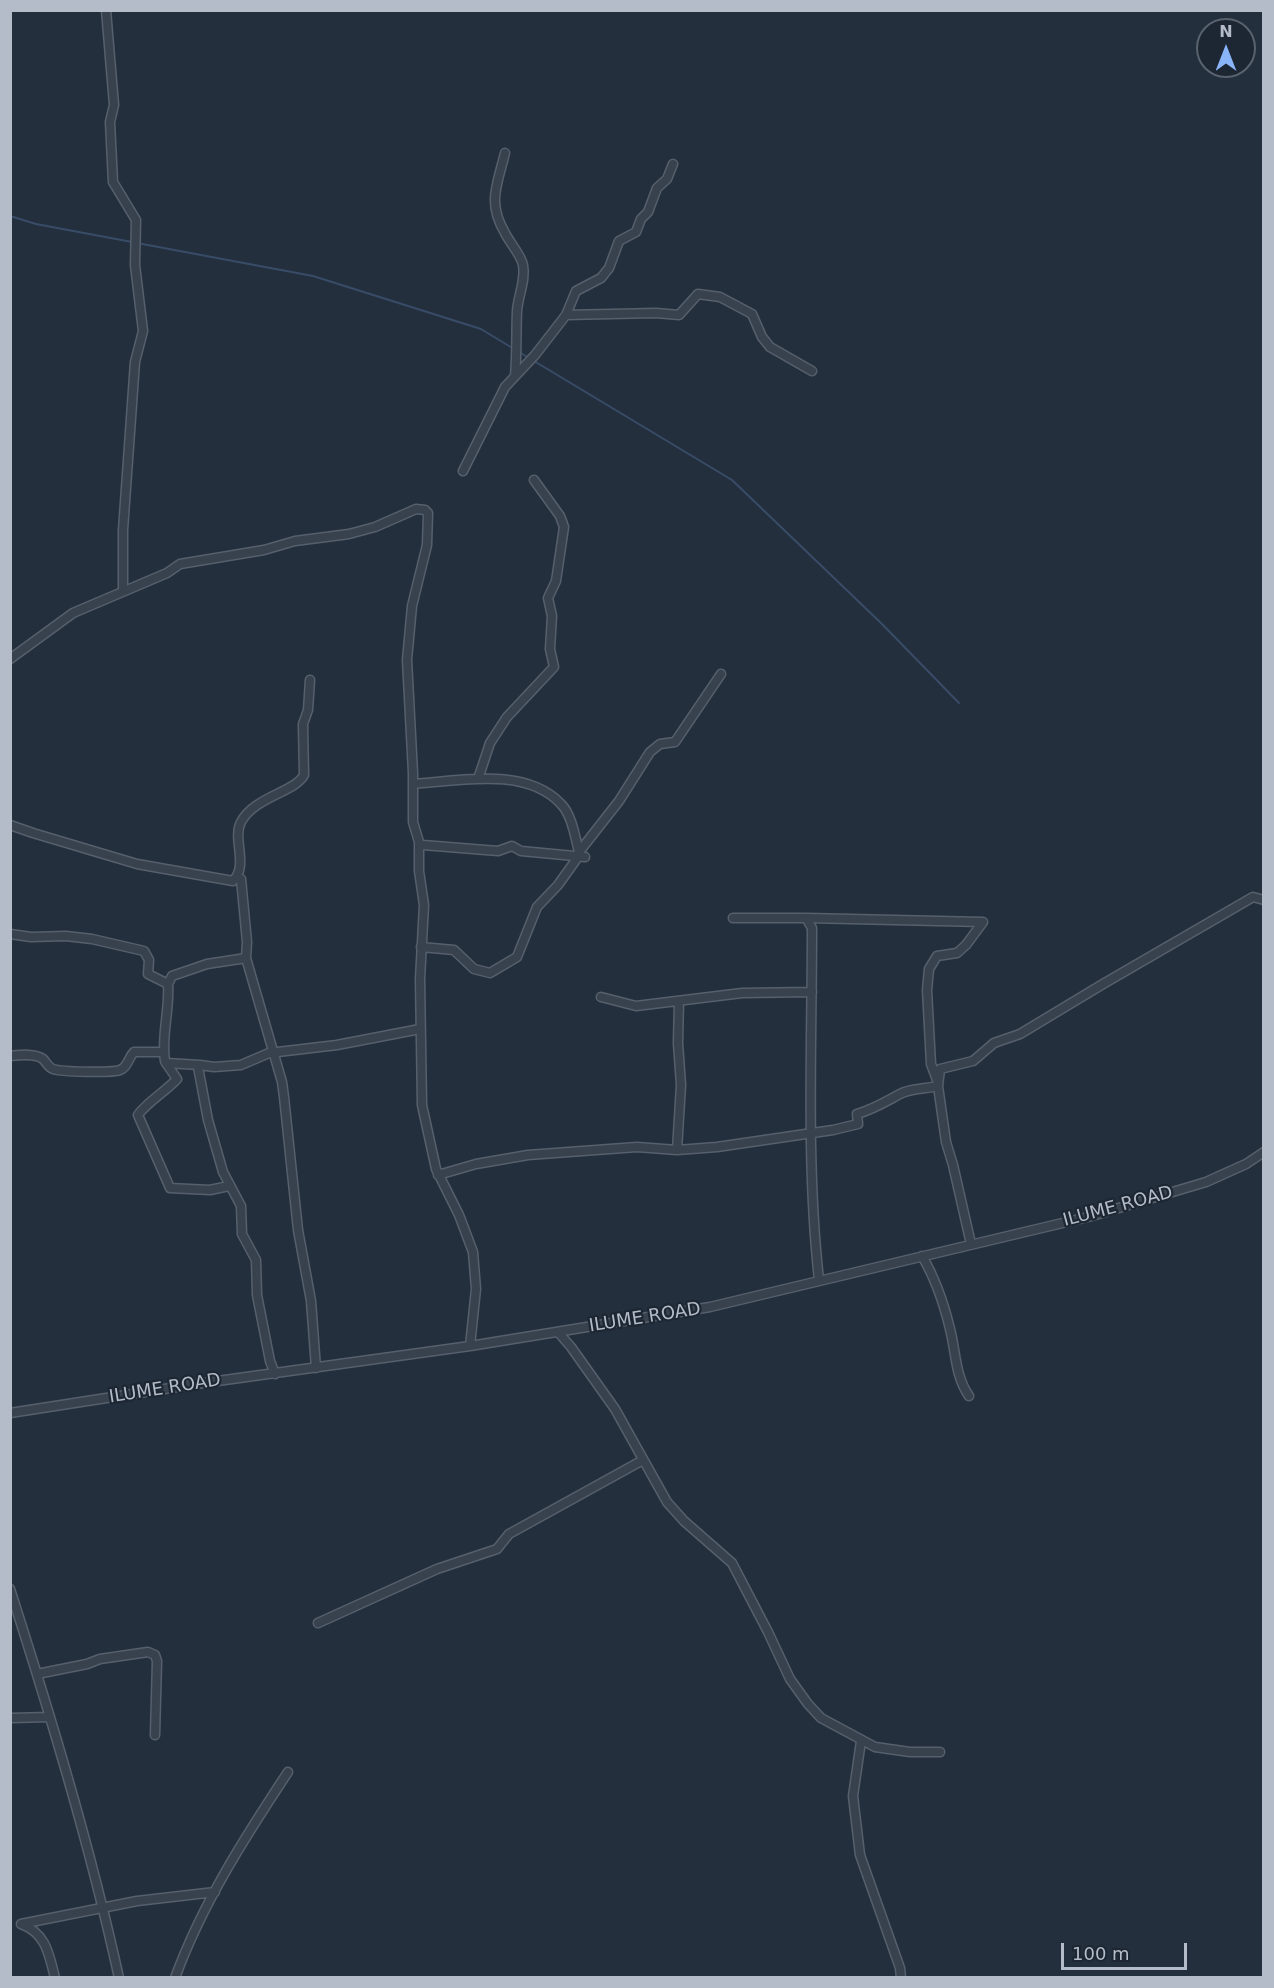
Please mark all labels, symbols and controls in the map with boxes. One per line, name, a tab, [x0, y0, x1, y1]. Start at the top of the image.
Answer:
north arrow	[1196, 18, 1256, 78]
text: N	[1219, 22, 1233, 41]
street label: ILUME ROAD	[1061, 1182, 1175, 1232]
street label: ILUME ROAD	[588, 1299, 702, 1337]
street label: ILUME ROAD	[108, 1370, 222, 1408]
scale bar	[1064, 1931, 1190, 1969]
text: 100 m	[1072, 1943, 1130, 1964]

